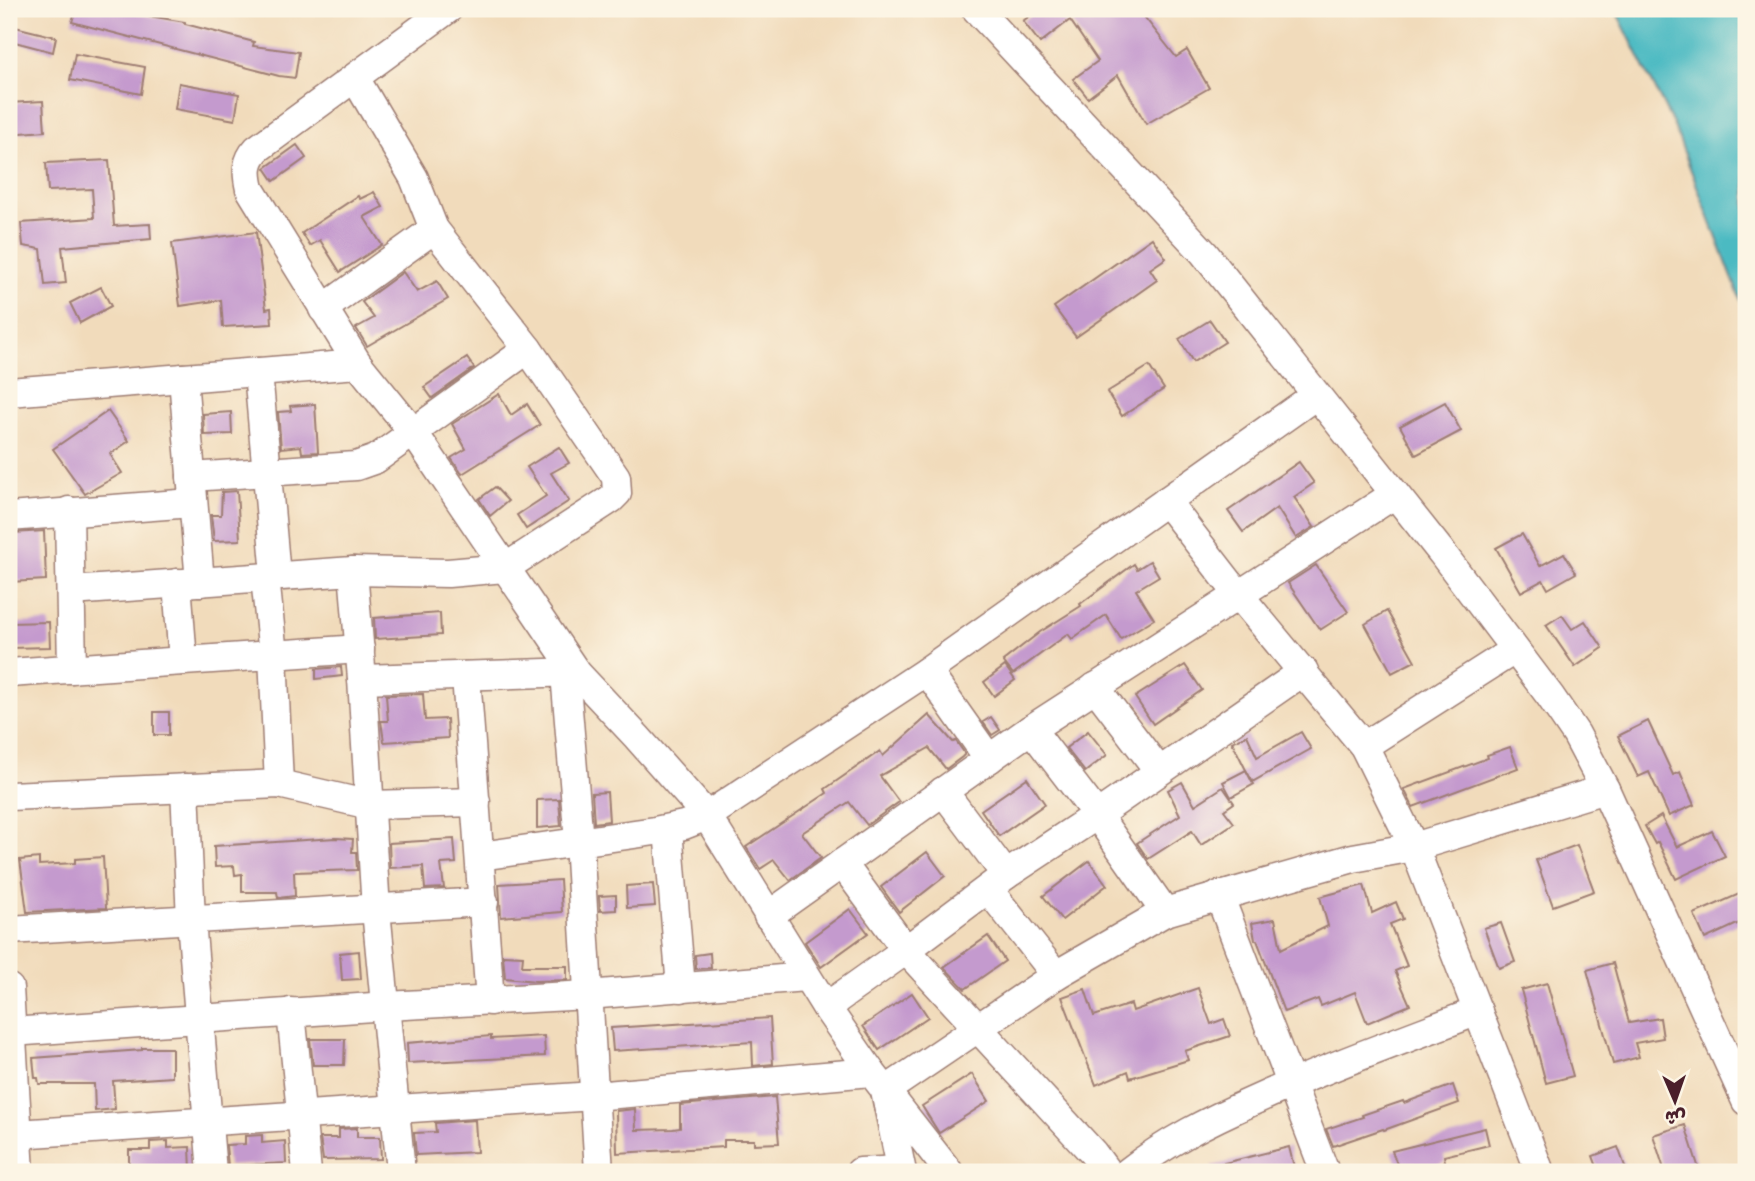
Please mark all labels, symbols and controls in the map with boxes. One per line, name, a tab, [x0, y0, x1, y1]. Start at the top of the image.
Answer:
north arrow	[1640, 1066, 1710, 1136]
text: ش	[1664, 1101, 1687, 1134]

